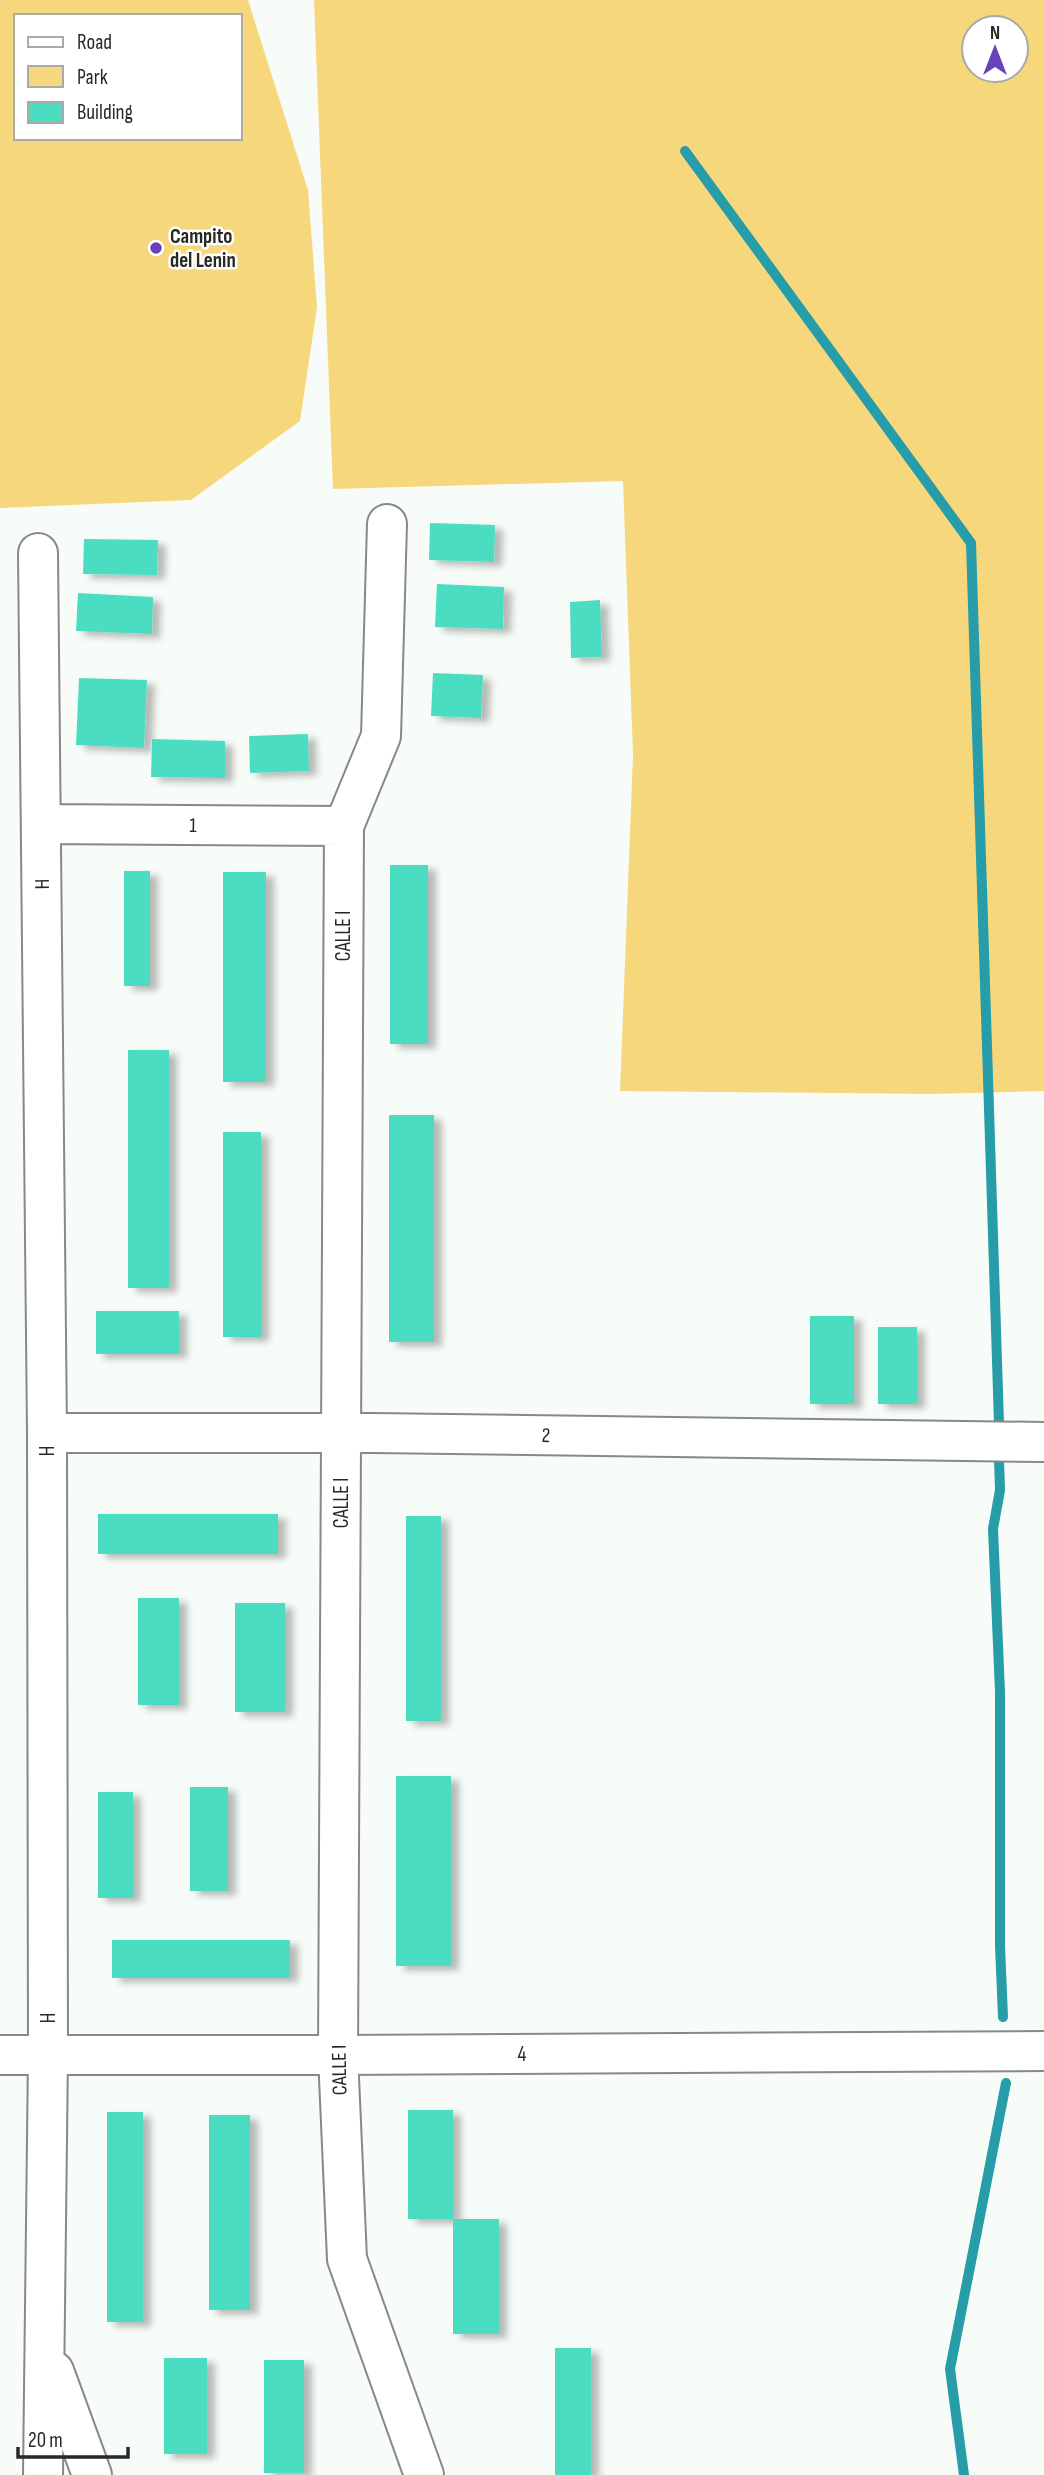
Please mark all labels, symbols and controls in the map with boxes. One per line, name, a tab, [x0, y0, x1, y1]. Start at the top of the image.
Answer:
legend	[14, 14, 242, 140]
north arrow	[960, 14, 1030, 84]
text: N	[990, 22, 1000, 45]
text: Road	[77, 30, 112, 55]
text: Park	[77, 65, 108, 90]
text: Building	[77, 100, 133, 125]
place label: Campito del Lenin	[170, 224, 236, 273]
marker: Campito del Lenin	[148, 240, 164, 256]
street label: 1	[189, 813, 198, 838]
street label: H	[30, 878, 55, 890]
street label: CALLE I	[331, 911, 356, 961]
street label: 2	[541, 1423, 551, 1448]
street label: H	[35, 1446, 60, 1456]
street label: CALLE I	[329, 1478, 354, 1528]
street label: H	[36, 2013, 61, 2023]
street label: 4	[518, 2042, 527, 2067]
street label: CALLE I	[327, 2044, 352, 2096]
scale bar	[18, 2416, 128, 2460]
text: 20 m	[28, 2428, 63, 2453]

